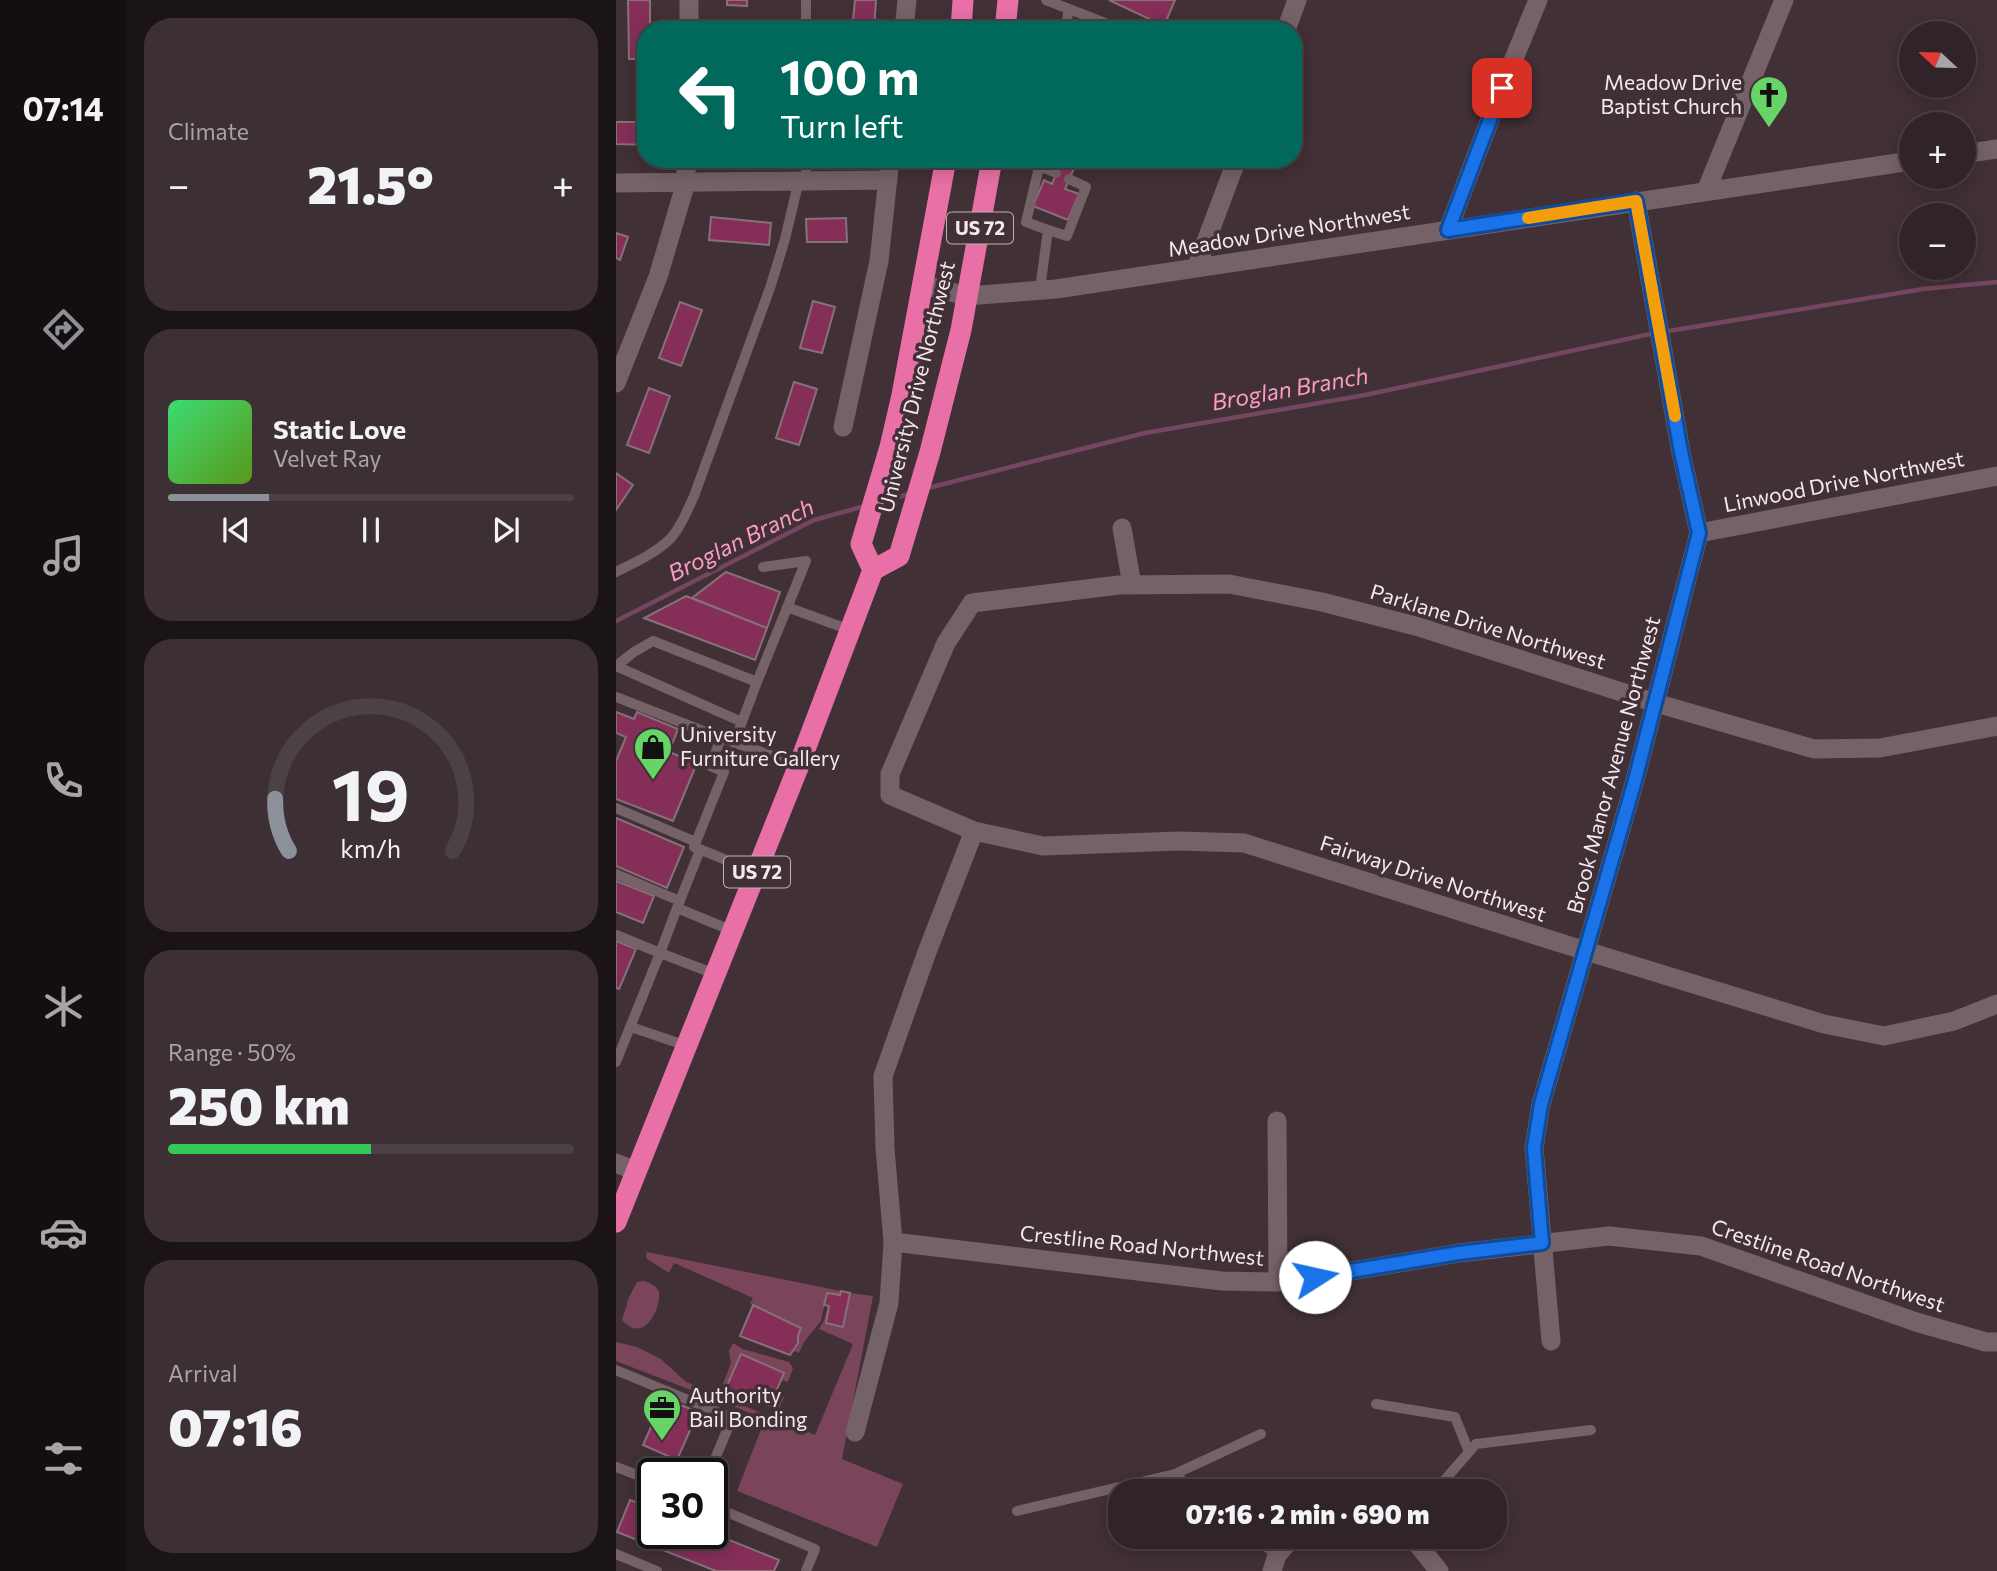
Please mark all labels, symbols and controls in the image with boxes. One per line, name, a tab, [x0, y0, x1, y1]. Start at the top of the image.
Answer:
north arrow	[1899, 21, 1976, 98]
map controls	[1899, 21, 1976, 280]
text: 100 m	[780, 45, 919, 105]
icon: left	[665, 49, 756, 140]
pin	[1472, 58, 1532, 118]
icon: arrive	[1483, 69, 1521, 107]
place label: Meadow Drive Baptist Church	[1600, 69, 1742, 118]
church icon: Meadow Drive Baptist Church	[1748, 74, 1790, 129]
text: 07:14	[22, 88, 104, 128]
text: Turn left	[780, 105, 904, 145]
button: +	[1899, 112, 1976, 189]
text: Climate	[168, 117, 249, 145]
text: 21.5°	[307, 151, 434, 215]
text: −	[168, 160, 190, 207]
text: +	[552, 160, 574, 207]
street label: Meadow Drive Northwest	[1166, 198, 1412, 261]
button: −	[1899, 203, 1976, 280]
road number: US 72	[947, 212, 1013, 244]
street label: University Drive Northwest	[872, 258, 959, 515]
icon: directions	[39, 305, 88, 354]
water label: Broglan Branch	[1209, 360, 1370, 416]
text: Static Love	[273, 413, 406, 444]
text: Velvet Ray	[273, 444, 381, 472]
street label: Linwood Drive Northwest	[1721, 445, 1966, 516]
water label: Broglan Branch	[663, 492, 818, 587]
icon: previous	[217, 511, 255, 549]
icon: pause	[352, 511, 390, 549]
icon: next	[487, 511, 525, 549]
icon: music	[39, 531, 88, 580]
street label: Parklane Drive Northwest	[1368, 578, 1609, 673]
street label: Brook Manor Avenue Northwest	[1561, 613, 1664, 916]
place label: University Furniture Gallery	[680, 721, 840, 770]
shop icon: University Furniture Gallery	[632, 726, 674, 781]
text: 19	[332, 748, 410, 837]
icon: phone	[39, 756, 88, 805]
street label: Fairway Drive Northwest	[1317, 829, 1550, 926]
text: km/h	[341, 833, 401, 863]
road number: US 72	[724, 856, 790, 888]
icon: climate	[39, 982, 88, 1031]
text: Range · 50%	[168, 1038, 296, 1066]
text: 250 km	[168, 1072, 350, 1136]
icon: car	[39, 1208, 88, 1257]
street label: Crestline Road Northwest	[1708, 1213, 1949, 1316]
street label: Crestline Road Northwest	[1019, 1219, 1265, 1270]
position arrow	[1278, 1240, 1352, 1314]
text: Arrival	[168, 1359, 238, 1387]
place label: Authority Bail Bonding	[689, 1382, 807, 1431]
office icon: Authority Bail Bonding	[641, 1387, 683, 1442]
text: 07:16	[168, 1393, 303, 1457]
icon: filters	[39, 1434, 88, 1483]
speed limit sign: 30	[637, 1458, 728, 1549]
text: 07:16 · 2 min · 690 m	[1185, 1498, 1430, 1529]

